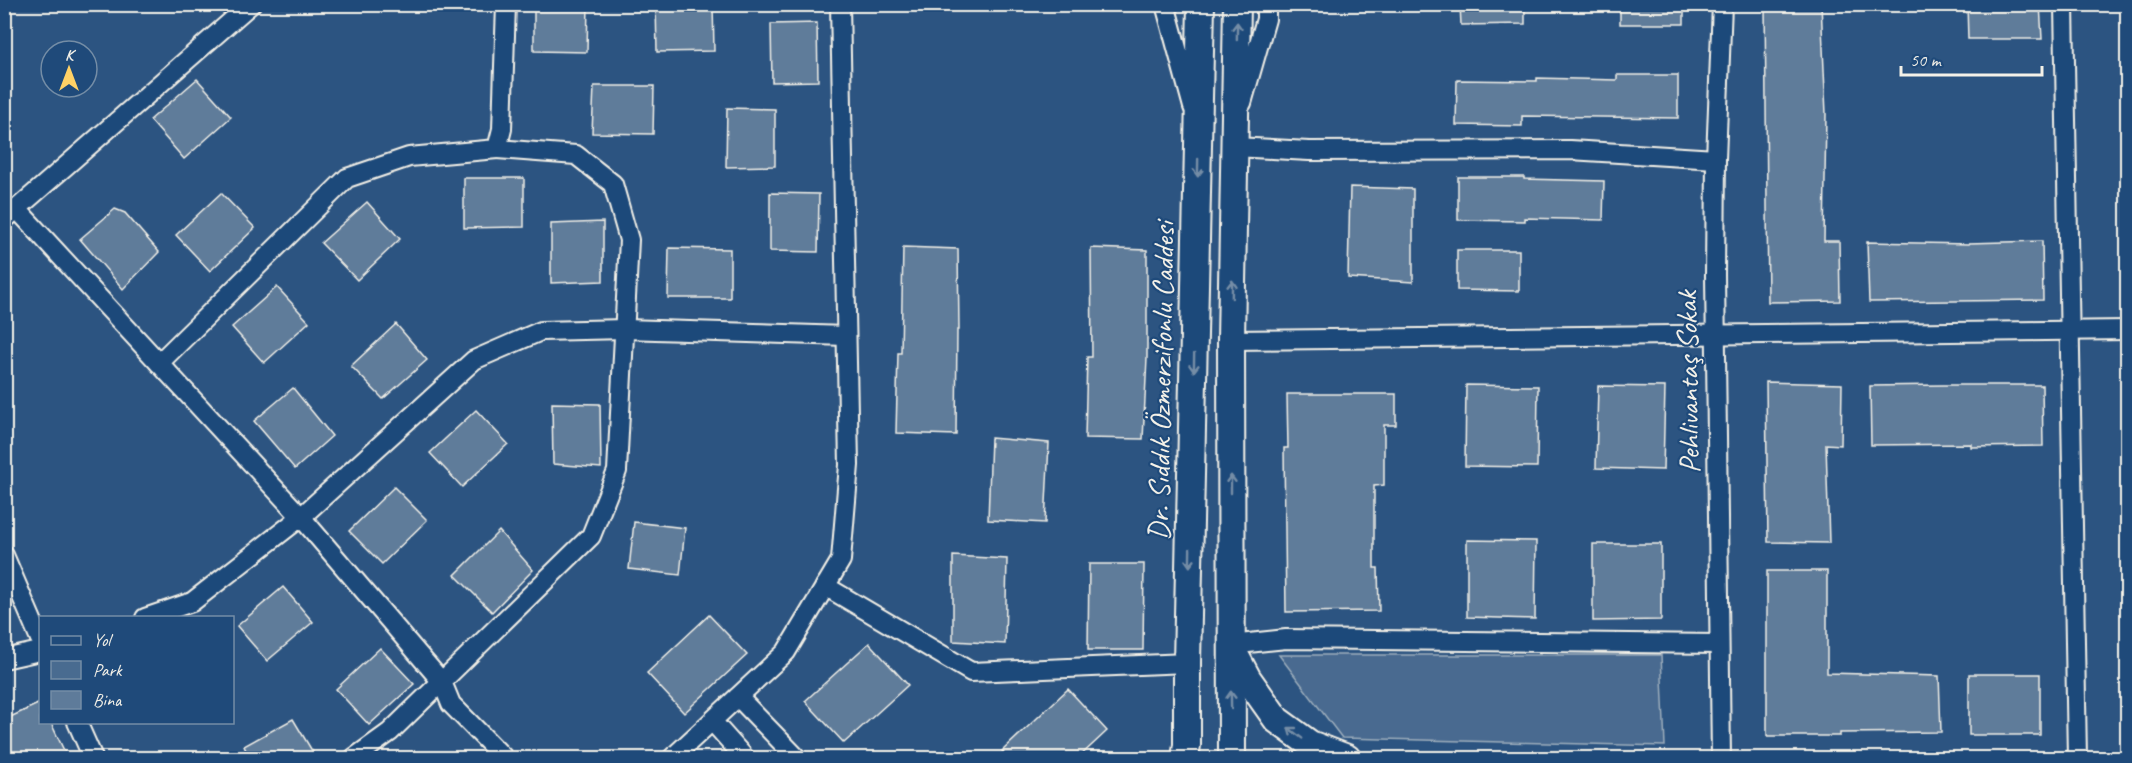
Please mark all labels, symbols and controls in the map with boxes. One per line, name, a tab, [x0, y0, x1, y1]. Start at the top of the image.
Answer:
one-way arrow	[1231, 22, 1243, 42]
north arrow	[39, 39, 99, 99]
scale bar	[1901, 39, 2042, 77]
text: K	[65, 45, 77, 65]
text: 50 m	[1910, 49, 1943, 71]
one-way arrow	[1192, 157, 1204, 177]
street label: Dr. Sıddık Özmerzifonlu Caddesi	[1139, 218, 1183, 541]
one-way arrow	[1226, 280, 1238, 300]
street label: Pehlivantaş Sokak	[1667, 288, 1709, 474]
one-way arrow	[1188, 352, 1200, 372]
one-way arrow	[1225, 475, 1237, 495]
one-way arrow	[1184, 547, 1196, 567]
legend	[39, 616, 234, 724]
text: Yol	[93, 629, 113, 651]
text: Park	[93, 659, 123, 681]
text: Bina	[93, 689, 123, 711]
one-way arrow	[1225, 691, 1237, 711]
one-way arrow	[1287, 727, 1303, 739]

